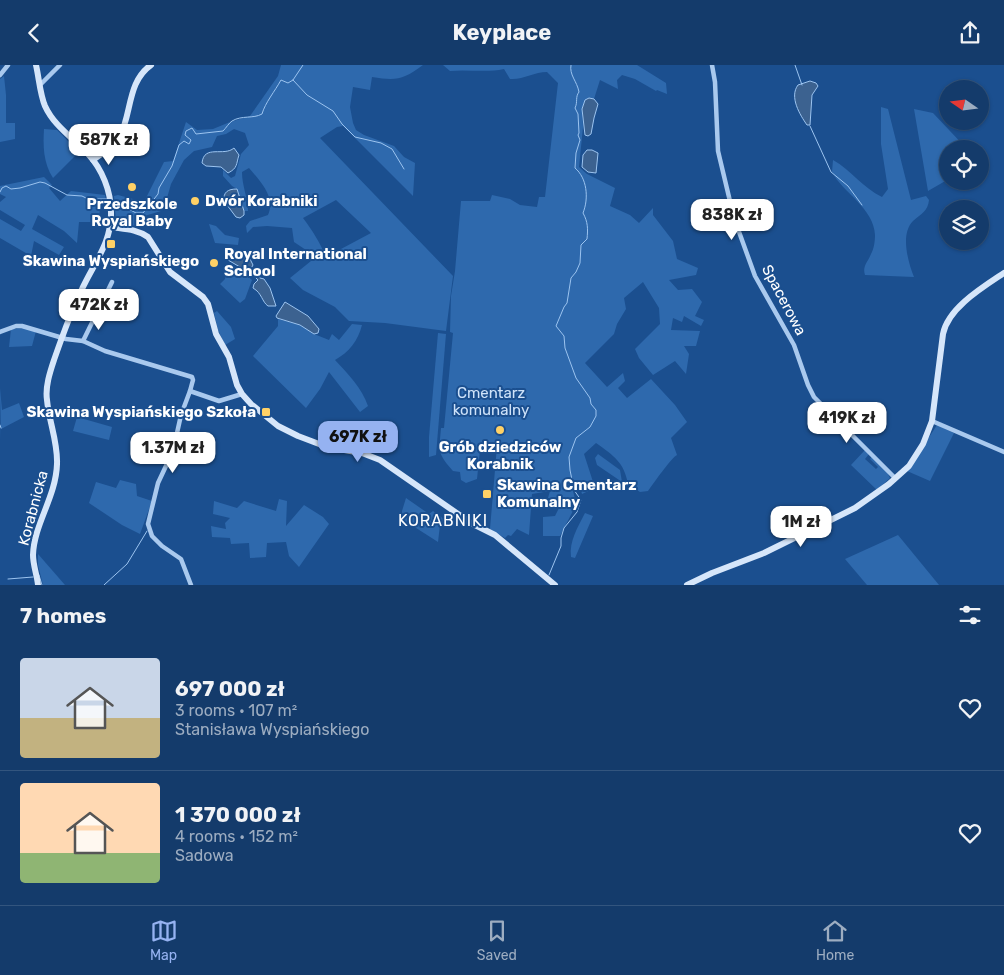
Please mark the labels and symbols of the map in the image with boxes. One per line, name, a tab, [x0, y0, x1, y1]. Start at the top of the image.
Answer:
north arrow	[939, 80, 989, 130]
pin: 587K zł	[63, 123, 155, 166]
marker: Przedszkole Royal Baby	[126, 181, 138, 193]
place label: Dwór Korabniki	[205, 192, 318, 210]
place label: Przedszkole Royal Baby	[87, 195, 178, 230]
marker: Dwór Korabniki	[189, 195, 201, 207]
pin: 838K zł	[686, 199, 778, 241]
marker: Skawina Wyspiańskiego	[105, 238, 117, 250]
place label: Royal International School	[224, 245, 367, 280]
place label: Skawina Wyspiańskiego	[23, 252, 199, 270]
marker: Royal International School	[208, 257, 220, 269]
street label: Spacerowa	[758, 262, 810, 338]
pin: 472K zł	[53, 289, 145, 331]
park label: Cmentarz komunalny	[453, 384, 529, 419]
pin: 419K zł	[801, 401, 893, 444]
place label: Skawina Wyspiańskiego Szkoła	[27, 403, 256, 421]
marker: Skawina Wyspiańskiego Szkoła	[260, 406, 272, 418]
pin: 697K zł	[312, 421, 404, 463]
marker: Grób dziedziców Korabnik	[494, 424, 506, 436]
pin: 1.37M zł	[121, 431, 225, 474]
place label: Grób dziedziców Korabnik	[439, 438, 562, 473]
street label: Korabnicka	[14, 469, 52, 547]
place label: Skawina Cmentarz Komunalny	[497, 476, 637, 511]
marker: Skawina Cmentarz Komunalny	[481, 488, 493, 500]
pin: 1M zł	[766, 505, 836, 548]
district label: KORABNIKI	[398, 511, 488, 530]

